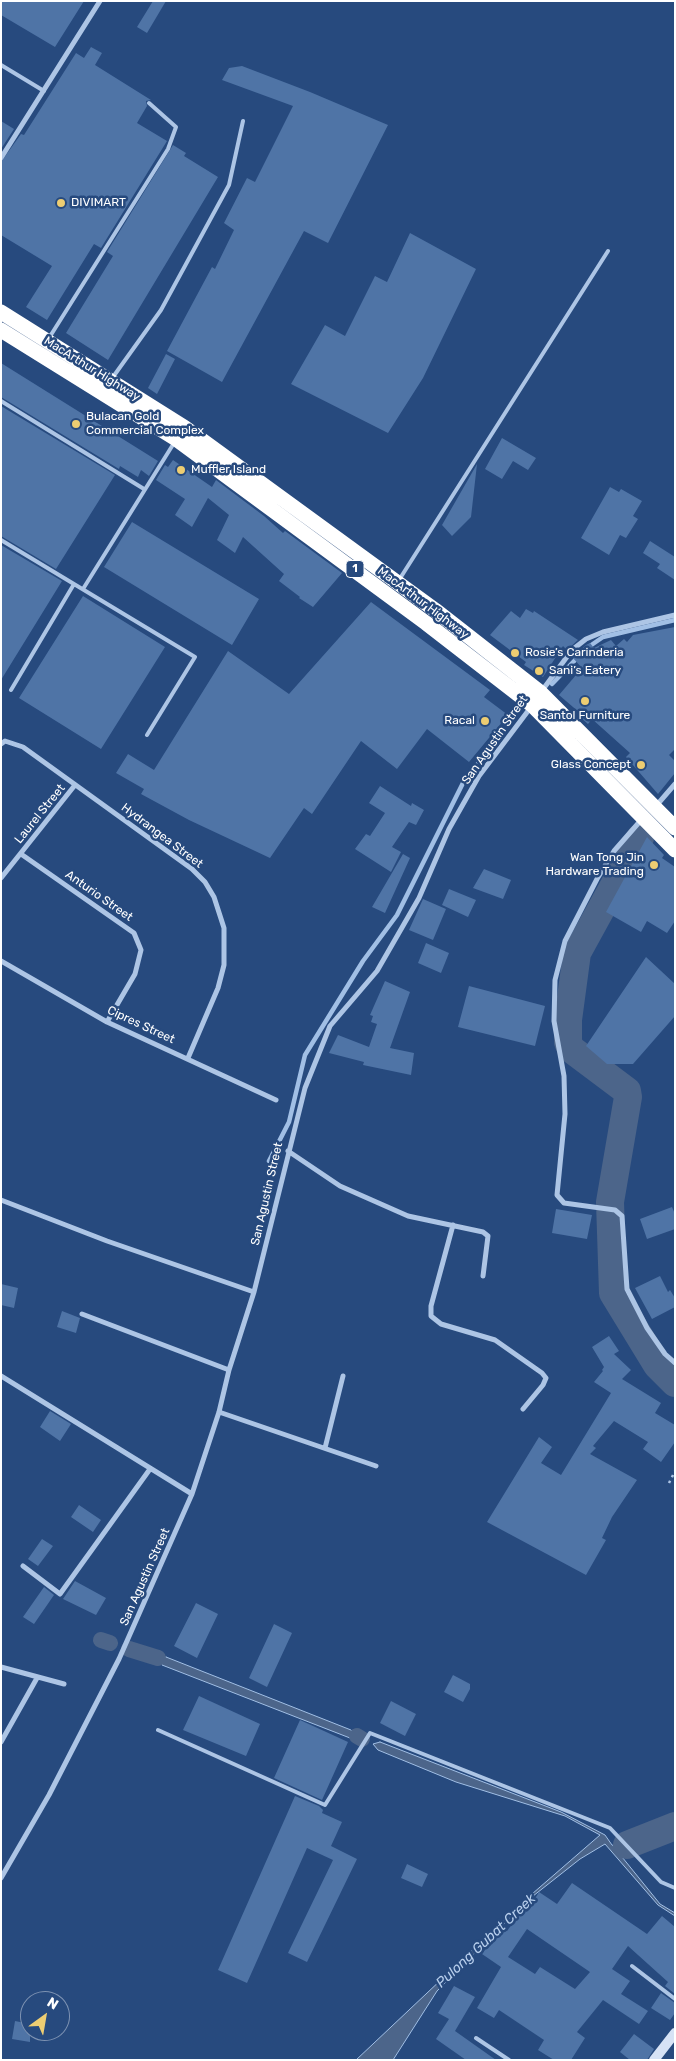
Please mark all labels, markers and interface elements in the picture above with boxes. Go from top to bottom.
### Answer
place label: DIVIMART [71,196,126,210]
marker: DIVIMART [55,197,67,209]
street label: MacArthur Highway [41,334,143,404]
place label: Bulacan Gold Commercial Complex [86,410,204,438]
marker: Bulacan Gold Commercial Complex [70,418,82,430]
place label: Muffler Island [191,463,266,477]
marker: Muffler Island [175,464,187,476]
road number: 1 [346,560,364,578]
street label: MacArthur Highway [375,564,471,642]
place label: Rosie’s Carinderia [525,646,624,660]
marker: Rosie’s Carinderia [509,647,521,659]
place label: Sani’s Eatery [549,664,621,678]
marker: Sani’s Eatery [533,665,545,677]
street label: San Agustin Street [459,693,531,787]
marker: Santol Furniture [579,695,591,707]
place label: Santol Furniture [540,709,630,723]
place label: Racal [444,714,475,728]
marker: Racal [479,715,491,727]
place label: Glass Concept [551,758,631,772]
marker: Glass Concept [635,759,647,771]
street label: Laurel Street [12,781,68,847]
street label: Hydrangea Street [118,801,206,871]
place label: Wan Tong Jin Hardware Trading [546,851,644,879]
marker: Wan Tong Jin Hardware Trading [648,859,660,871]
street label: Anturio Street [62,867,136,925]
street label: Cipres Street [105,1003,177,1047]
street label: San Agustin Street [248,1141,286,1247]
street label: San Agustin Street [117,1526,173,1628]
water label: Pulong Gubat Creek [433,1891,539,1991]
north arrow [20,1991,70,2041]
text: N [44,1994,61,2014]

